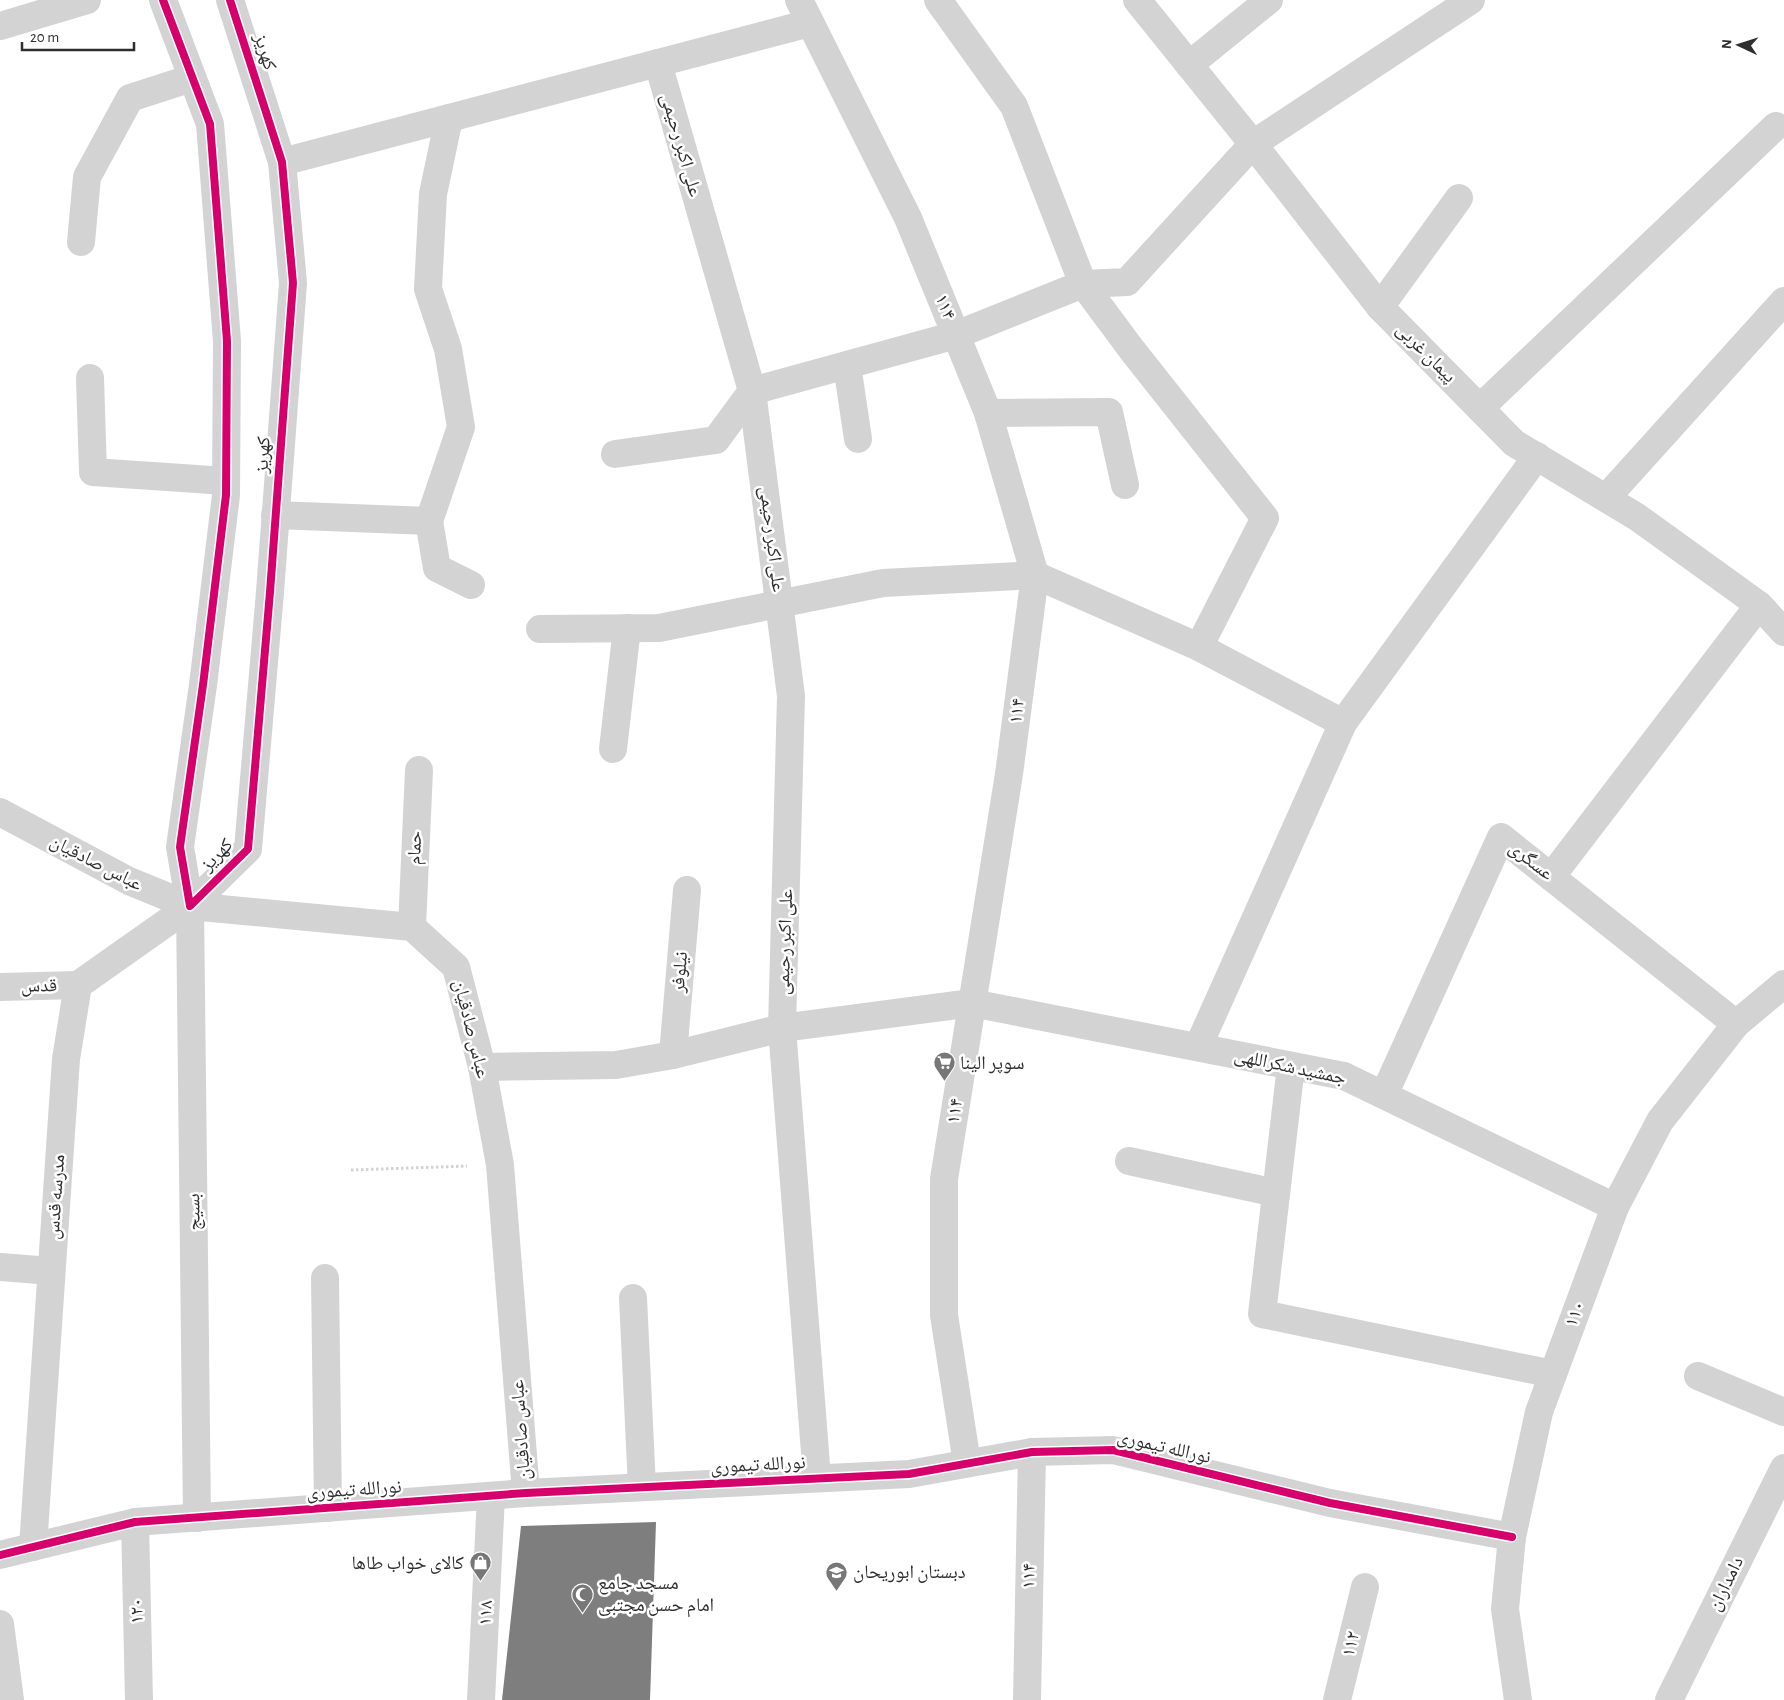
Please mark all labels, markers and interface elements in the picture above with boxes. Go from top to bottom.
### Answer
scale bar [22,20,135,52]
north arrow [1714,20,1764,70]
text: 20 m [30,30,59,45]
street label: کهریز [249,31,280,73]
text: N [1720,39,1734,50]
street label: علی اکبر رحیمی [656,91,705,199]
street label: ۱۱۴ [931,292,959,322]
street label: پیمان غربی [1392,319,1460,387]
street label: کهریز [252,436,275,475]
street label: علی اکبر رحیمی [755,485,788,593]
street label: ۱۱۴ [1006,697,1028,725]
street label: حمام [405,831,428,865]
street label: عباس صادقیان [46,832,146,895]
street label: کهریز [197,835,237,876]
street label: عسگری [1505,838,1557,885]
street label: علی اکبر رحیمی [774,888,797,996]
street label: نیلوفر [669,951,692,994]
street label: قدس [21,976,57,997]
street label: عباس صادقیان [449,978,492,1081]
street label: جمشید شکراللهی [1232,1046,1348,1089]
supermarket icon: سوپر الینا [932,1051,956,1082]
place label: سوپر الینا [960,1054,1024,1074]
street label: ۱۱۴ [944,1097,966,1125]
street label: مدرسه قدس [44,1154,69,1240]
street label: بسیج [184,1193,206,1231]
street label: ۱۱۰ [1562,1299,1588,1329]
street label: عباس صادقیان [508,1379,535,1481]
street label: نورالله تیموری [1115,1427,1213,1468]
street label: نورالله تیموری [710,1453,806,1478]
street label: نورالله تیموری [306,1477,402,1504]
shop icon: کالای خواب طاها [468,1551,492,1582]
place label: کالای خواب طاها [351,1554,464,1574]
street label: دامداران [1705,1554,1748,1614]
school or university icon: دبستان ابوریحان [825,1560,849,1591]
place label: دبستان ابوریحان [853,1563,966,1583]
street label: ۱۱۴ [1019,1563,1039,1589]
place label: مسجد جامع امام حسن مجتبی [598,1574,714,1618]
mosque icon: مسجد جامع امام حسن مجتبی [570,1582,594,1613]
street label: ۱۲۰ [127,1598,147,1624]
street label: ۱۱۸ [476,1599,496,1626]
street label: ۱۱۲ [1339,1629,1363,1659]

